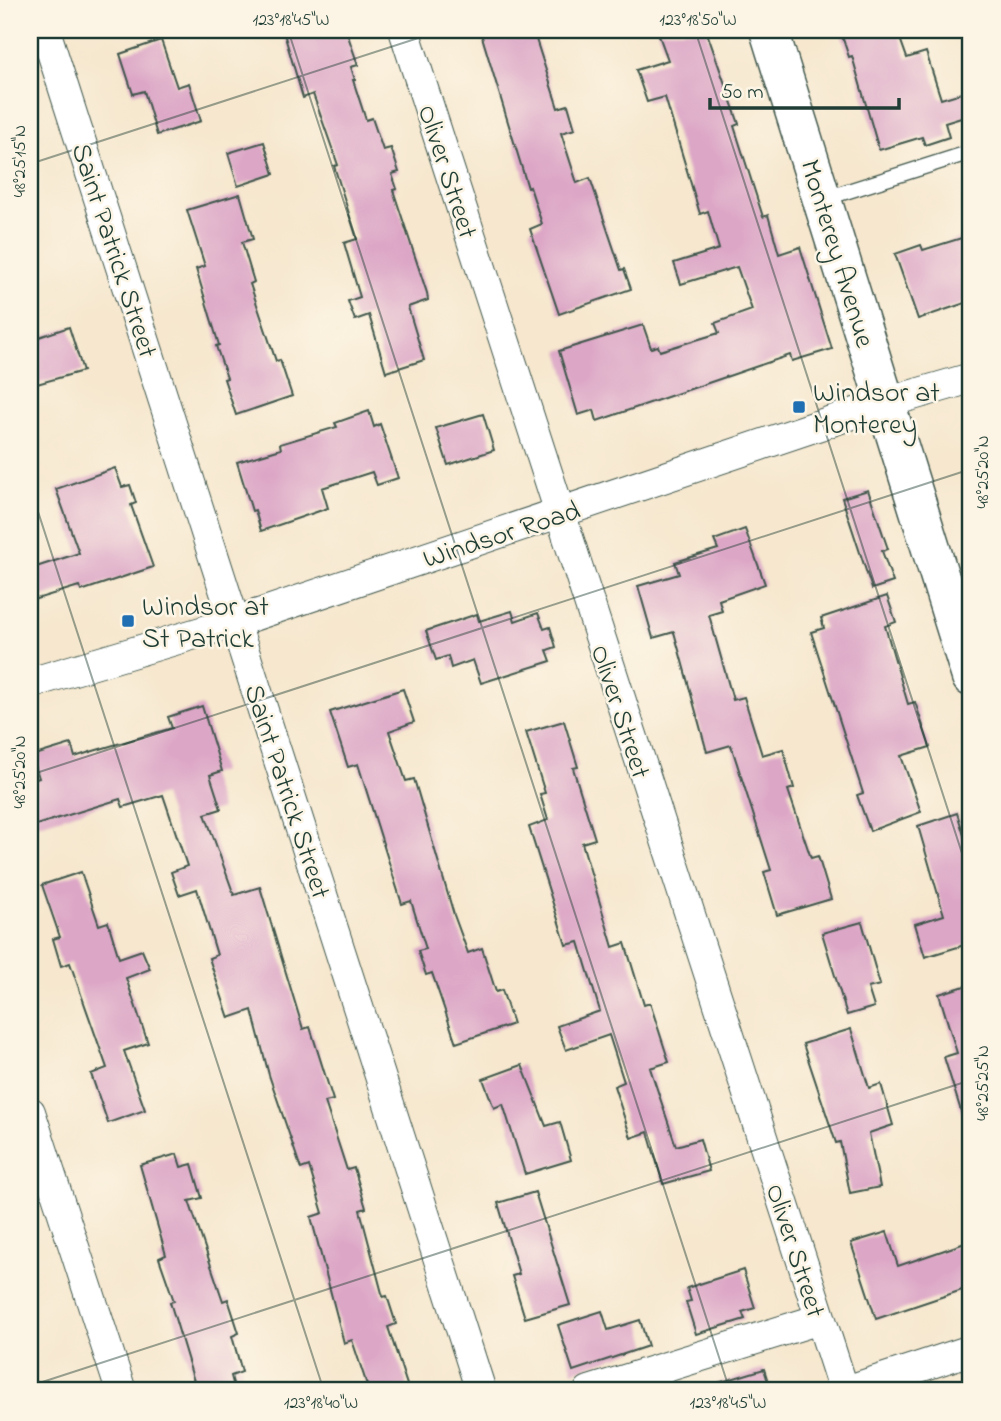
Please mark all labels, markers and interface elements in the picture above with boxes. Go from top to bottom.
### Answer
text: 123°18'45"W [252,8,330,34]
text: 123°18'50"W [659,8,737,34]
scale bar [710,66,900,110]
text: 50 m [721,78,764,108]
street label: Oliver Street [405,100,487,244]
text: 48°25'15"N [8,125,34,197]
street label: Saint Patrick Street [59,139,167,364]
street label: Monterey Avenue [788,155,884,354]
place label: Windsor at Monterey [813,374,940,447]
marker: Windsor at Monterey [791,399,807,415]
text: 48°25'20"N [971,435,997,509]
street label: Windsor Road [418,492,586,581]
place label: Windsor at St Patrick [142,588,269,661]
marker: Windsor at St Patrick [120,613,136,629]
street label: Oliver Street [578,640,660,784]
street label: Saint Patrick Street [232,680,340,905]
text: 48°25'20"N [8,735,34,809]
text: 48°25'25"N [971,1045,997,1121]
street label: Oliver Street [753,1179,835,1323]
text: 123°18'40"W [284,1391,358,1417]
text: 123°18'45"W [689,1391,767,1417]

